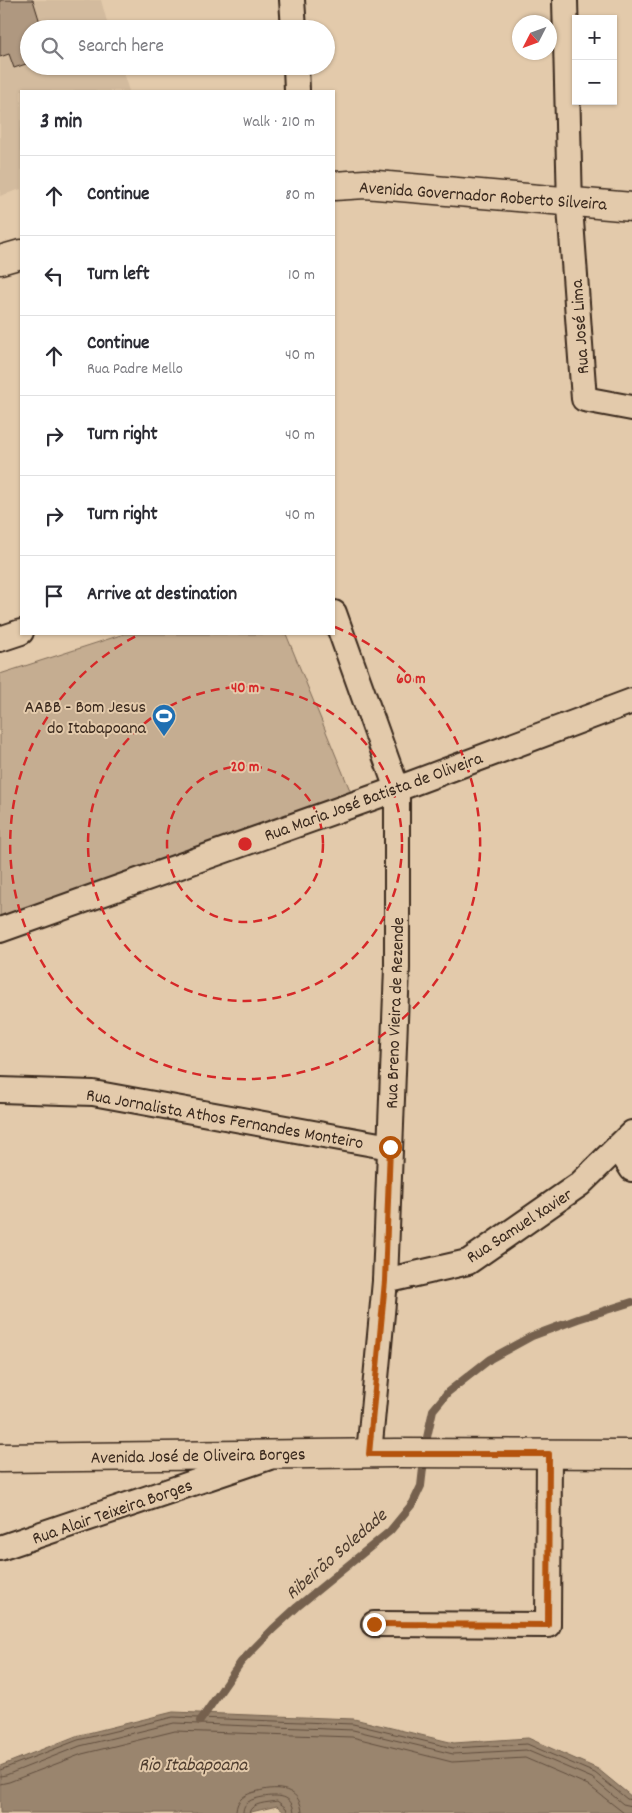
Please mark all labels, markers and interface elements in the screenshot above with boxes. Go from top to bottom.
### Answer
north arrow [512,15,557,60]
map controls [572,15,617,105]
button: + [572,15,617,60]
search box [20,20,335,75]
icon: search [38,34,66,62]
text: Search here [78,34,164,61]
button: − [572,60,617,105]
text: 3 min [40,108,82,138]
text: Walk · 210 m [243,111,315,134]
street label: Avenida Governador Roberto Silveira [358,176,608,219]
icon: ahead [40,182,68,210]
text: Continue [87,182,149,209]
text: 80 m [285,184,315,207]
icon: left [40,262,68,290]
text: Turn left [87,262,150,289]
text: 10 m [288,264,315,287]
street label: Rua José Lima [566,278,597,375]
text: Continue [87,331,149,358]
icon: ahead [40,342,68,370]
text: 40 m [285,344,315,367]
text: Rua Padre Mello [87,358,183,381]
icon: right [40,422,68,450]
text: Turn right [87,422,158,449]
text: 40 m [285,424,315,447]
icon: right [40,502,68,530]
text: Turn right [87,502,158,529]
text: 40 m [285,504,315,527]
icon: arrive [40,582,68,610]
text: Arrive at destination [87,582,237,609]
text: 60 m [396,669,426,691]
text: 40 m [231,678,259,700]
place label: AABB - Bom Jesus do Itabapoana [24,696,147,742]
sports icon: AABB - Bom Jesus do Itabapoana [151,703,177,737]
street label: Rua Maria José Batista de Oliveira [261,747,487,850]
text: 20 m [231,757,259,779]
centre of rings [236,835,254,853]
street label: Rua Breno Vieira de Rezende [381,917,412,1109]
street label: Rua Jornalista Athos Fernandes Monteiro [84,1084,365,1157]
route start [379,1136,402,1159]
street label: Rua Samuel Xavier [462,1183,579,1271]
street label: Avenida José de Oliveira Borges [90,1443,306,1472]
street label: Rua Alair Teixeira Borges [29,1474,196,1553]
water label: Ribeirão Soledade [281,1503,395,1607]
route end [363,1613,386,1636]
water label: Rio Itabapoana [139,1753,248,1780]

